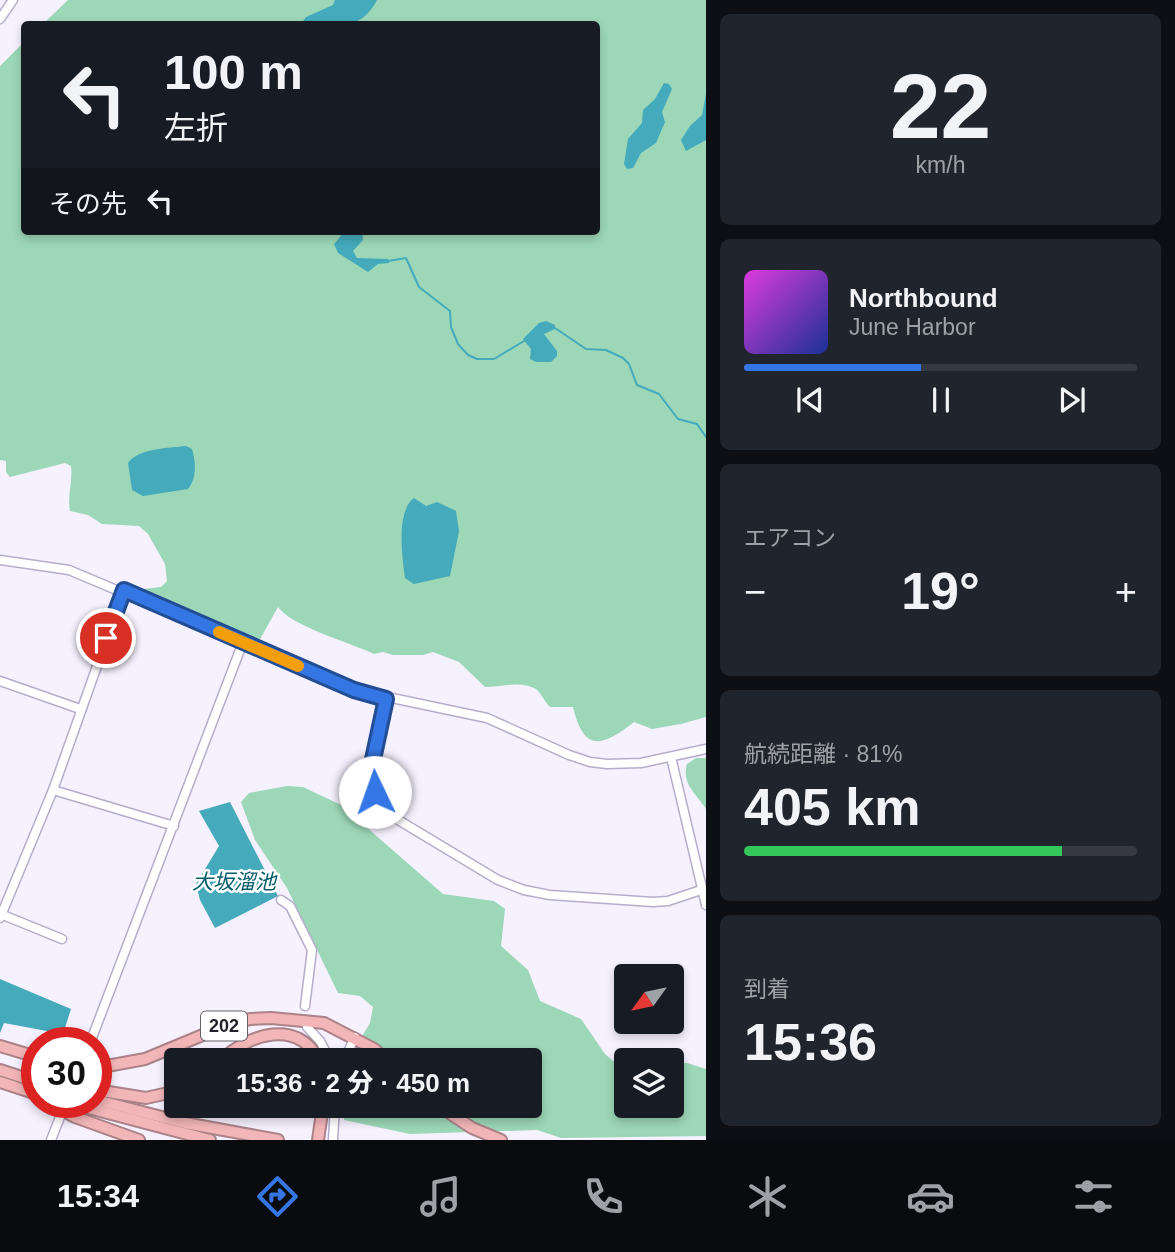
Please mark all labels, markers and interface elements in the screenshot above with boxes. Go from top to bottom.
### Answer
text: 100 m [164,45,303,99]
icon: left [49,49,140,140]
text: 22 [890,56,991,157]
text: 左折 [164,110,228,146]
text: km/h [916,152,965,178]
icon: left [141,182,179,220]
text: その先 [49,189,127,219]
text: Northbound [849,283,998,313]
text: June Harbor [849,314,976,340]
icon: previous [791,381,829,419]
icon: pause [922,381,960,419]
icon: next [1053,381,1091,419]
text: エアコン [744,525,836,551]
text: 19° [901,562,980,620]
text: − [744,571,766,613]
text: + [1115,571,1137,613]
pin [76,608,136,668]
icon: arrive [87,619,125,657]
text: 航続距離 · 81% [744,741,902,767]
position arrow [338,755,412,829]
text: 405 km [744,778,920,836]
water label: 大坂溜池 [192,870,278,893]
north arrow [614,964,684,1034]
map controls [614,964,684,1118]
text: 到着 [744,976,790,1002]
road number: 202 [201,1012,247,1041]
text: 15:36 [744,1013,877,1071]
speed limit sign: 30 [21,1027,112,1118]
button: layers [614,1048,684,1118]
text: 15:36 · 2 分 · 450 m [236,1068,470,1098]
icon: directions [253,1172,302,1221]
icon: music [416,1172,465,1221]
icon: phone [579,1172,628,1221]
icon: climate [743,1172,792,1221]
icon: car [906,1172,955,1221]
icon: filters [1069,1172,1118,1221]
text: 15:34 [57,1178,139,1214]

